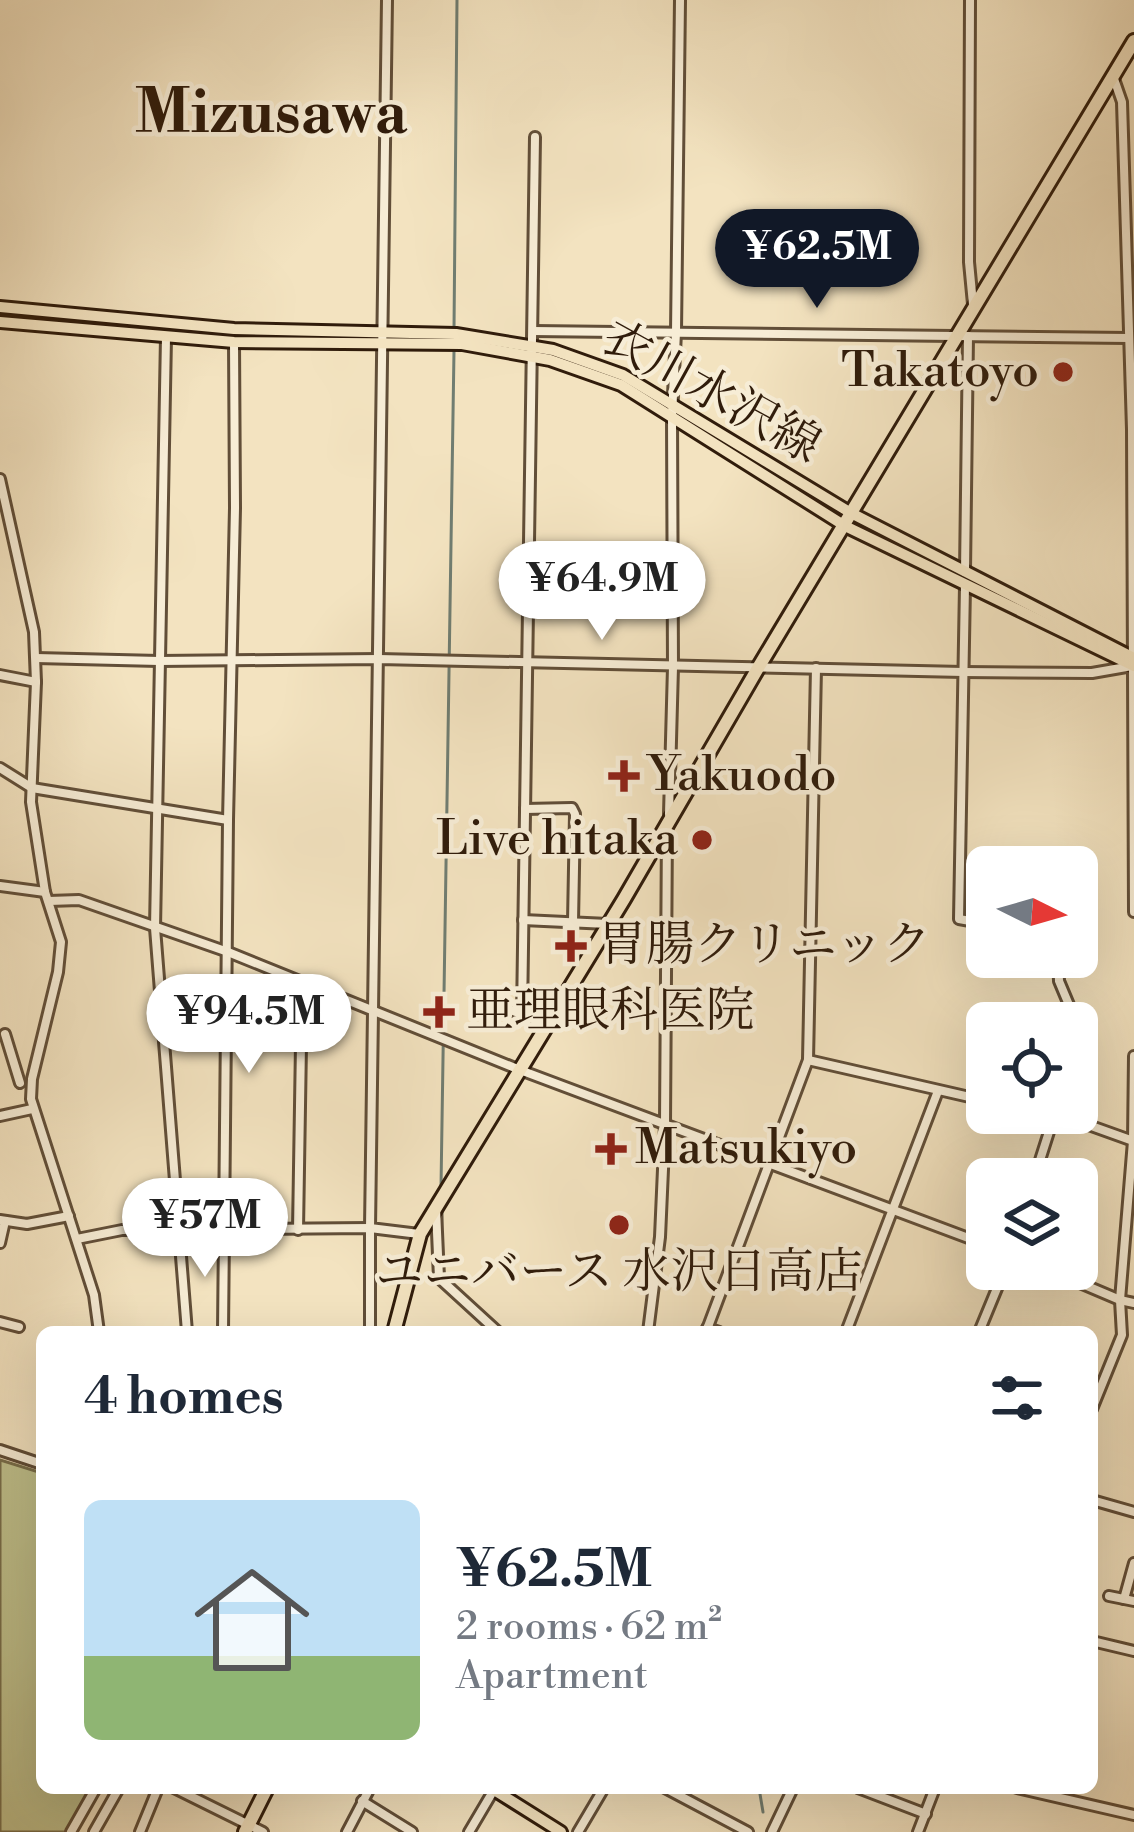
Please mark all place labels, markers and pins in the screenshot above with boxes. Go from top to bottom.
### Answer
pin: ¥62.5M [719,209,915,311]
place label: Takatoyo [841,342,1039,402]
marker: Takatoyo [1050,359,1076,385]
pin: ¥64.9M [504,541,700,643]
place label: Yakuodo [645,746,836,806]
marker: Yakuodo [611,763,637,789]
place label: Live hitaka [436,810,679,870]
marker: Live hitaka [689,827,715,853]
place label: 胃腸クリニック [598,916,931,976]
marker: 胃腸クリニック [555,930,587,962]
pin: ¥94.5M [151,974,347,1076]
place label: 亜理眼科医院 [466,982,754,1042]
marker: 亜理眼科医院 [423,996,455,1028]
place label: Matsukiyo [635,1119,857,1179]
marker: Matsukiyo [598,1136,624,1162]
pin: ¥57M [134,1178,276,1280]
marker: ユニバース 水沢日高店 [606,1212,632,1238]
place label: ユニバース 水沢日高店 [375,1243,863,1303]

